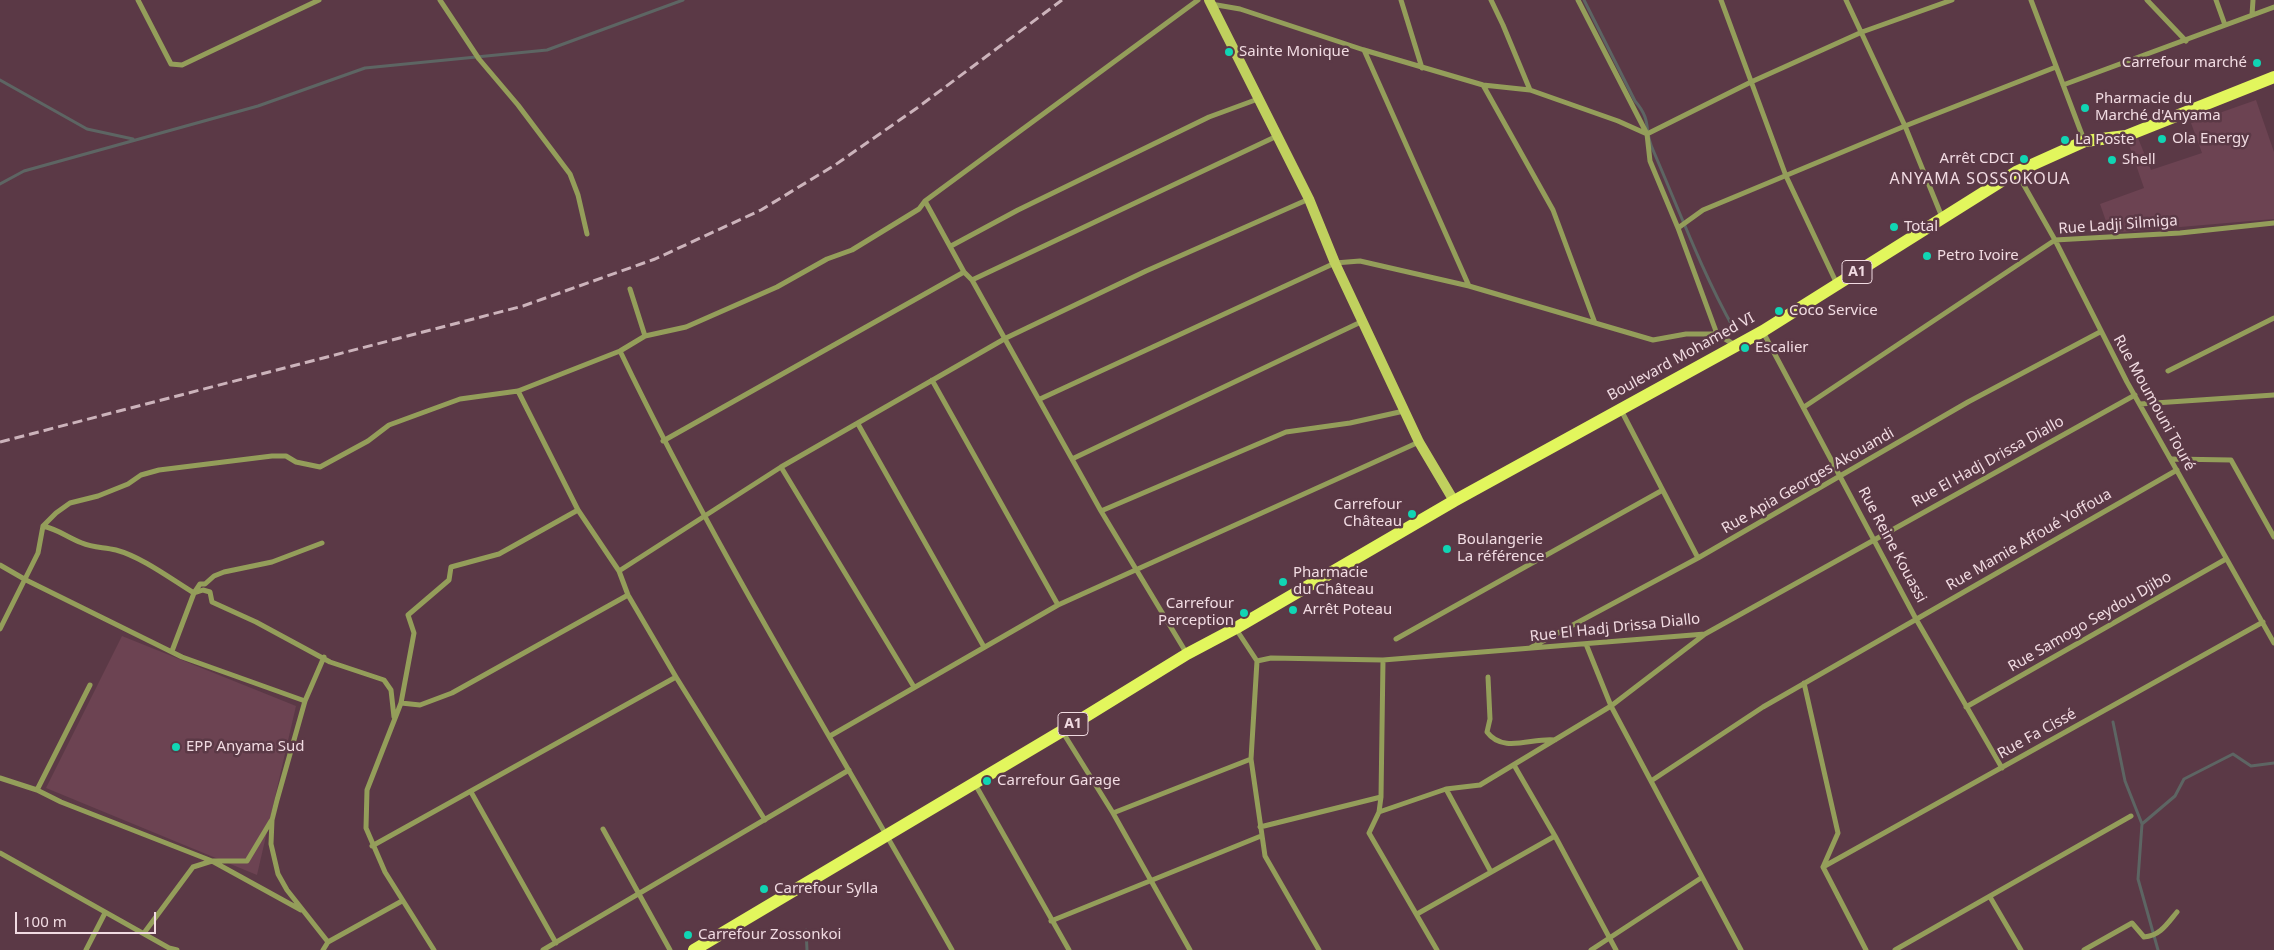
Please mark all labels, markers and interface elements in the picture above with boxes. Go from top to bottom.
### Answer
place label: Sainte Monique [1239,43,1349,61]
marker: Sainte Monique [1223,46,1235,58]
place label: Carrefour marché [2122,54,2247,72]
marker: Carrefour marché [2251,57,2263,69]
place label: Pharmacie du Marché d'Anyama [2095,90,2221,125]
marker: Pharmacie du Marché d'Anyama [2079,102,2091,114]
place label: Ola Energy [2172,130,2249,148]
place label: La Poste [2075,131,2134,149]
marker: Ola Energy [2156,133,2168,145]
marker: La Poste [2059,134,2071,146]
place label: Arrêt CDCI [1940,150,2014,168]
place label: Shell [2122,151,2156,169]
marker: Arrêt CDCI [2018,153,2030,165]
marker: Shell [2106,154,2118,166]
district label: ANYAMA SOSSOKOUA [1888,169,2072,189]
street label: Rue Ladji Silmiga [2058,212,2178,238]
place label: Total [1904,218,1938,236]
marker: Total [1888,221,1900,233]
place label: Petro Ivoire [1937,247,2019,265]
marker: Petro Ivoire [1921,250,1933,262]
road number: A1 [1842,260,1872,284]
place label: Coco Service [1789,302,1878,320]
marker: Coco Service [1773,305,1785,317]
street label: Boulevard Mohamed VI [1604,309,1758,405]
street label: Rue Moumouni Touré [2109,332,2199,474]
place label: Escalier [1755,339,1809,357]
marker: Escalier [1739,342,1751,354]
street label: Rue El Hadj Drissa Diallo [1909,413,2067,511]
street label: Rue Apia Georges Akouandi [1719,424,1897,538]
street label: Rue Reine Kouassi [1854,484,1930,606]
street label: Rue Mamie Affoué Yoffoua [1943,485,2115,595]
place label: Carrefour Château [1334,496,1402,531]
marker: Carrefour Château [1406,508,1418,520]
place label: Boulangerie La référence [1457,531,1544,566]
marker: Boulangerie La référence [1441,543,1453,555]
place label: Pharmacie du Château [1293,564,1374,599]
street label: Rue Samogo Seydou Djibo [2005,568,2175,676]
marker: Pharmacie du Château [1277,576,1289,588]
place label: Carrefour Perception [1158,595,1234,630]
place label: Arrêt Poteau [1303,601,1392,619]
marker: Arrêt Poteau [1287,604,1299,616]
marker: Carrefour Perception [1238,607,1250,619]
street label: Rue El Hadj Drissa Diallo [1529,610,1701,646]
street label: Rue Fa Cissé [1994,705,2080,763]
road number: A1 [1058,712,1088,736]
place label: EPP Anyama Sud [186,738,304,756]
marker: EPP Anyama Sud [170,741,182,753]
place label: Carrefour Garage [997,772,1120,790]
marker: Carrefour Garage [981,775,993,787]
place label: Carrefour Sylla [774,880,878,898]
marker: Carrefour Sylla [758,883,770,895]
scale bar [18,902,159,934]
text: 100 m [23,911,67,931]
place label: Carrefour Zossonkoi [698,926,841,944]
marker: Carrefour Zossonkoi [682,929,694,941]

